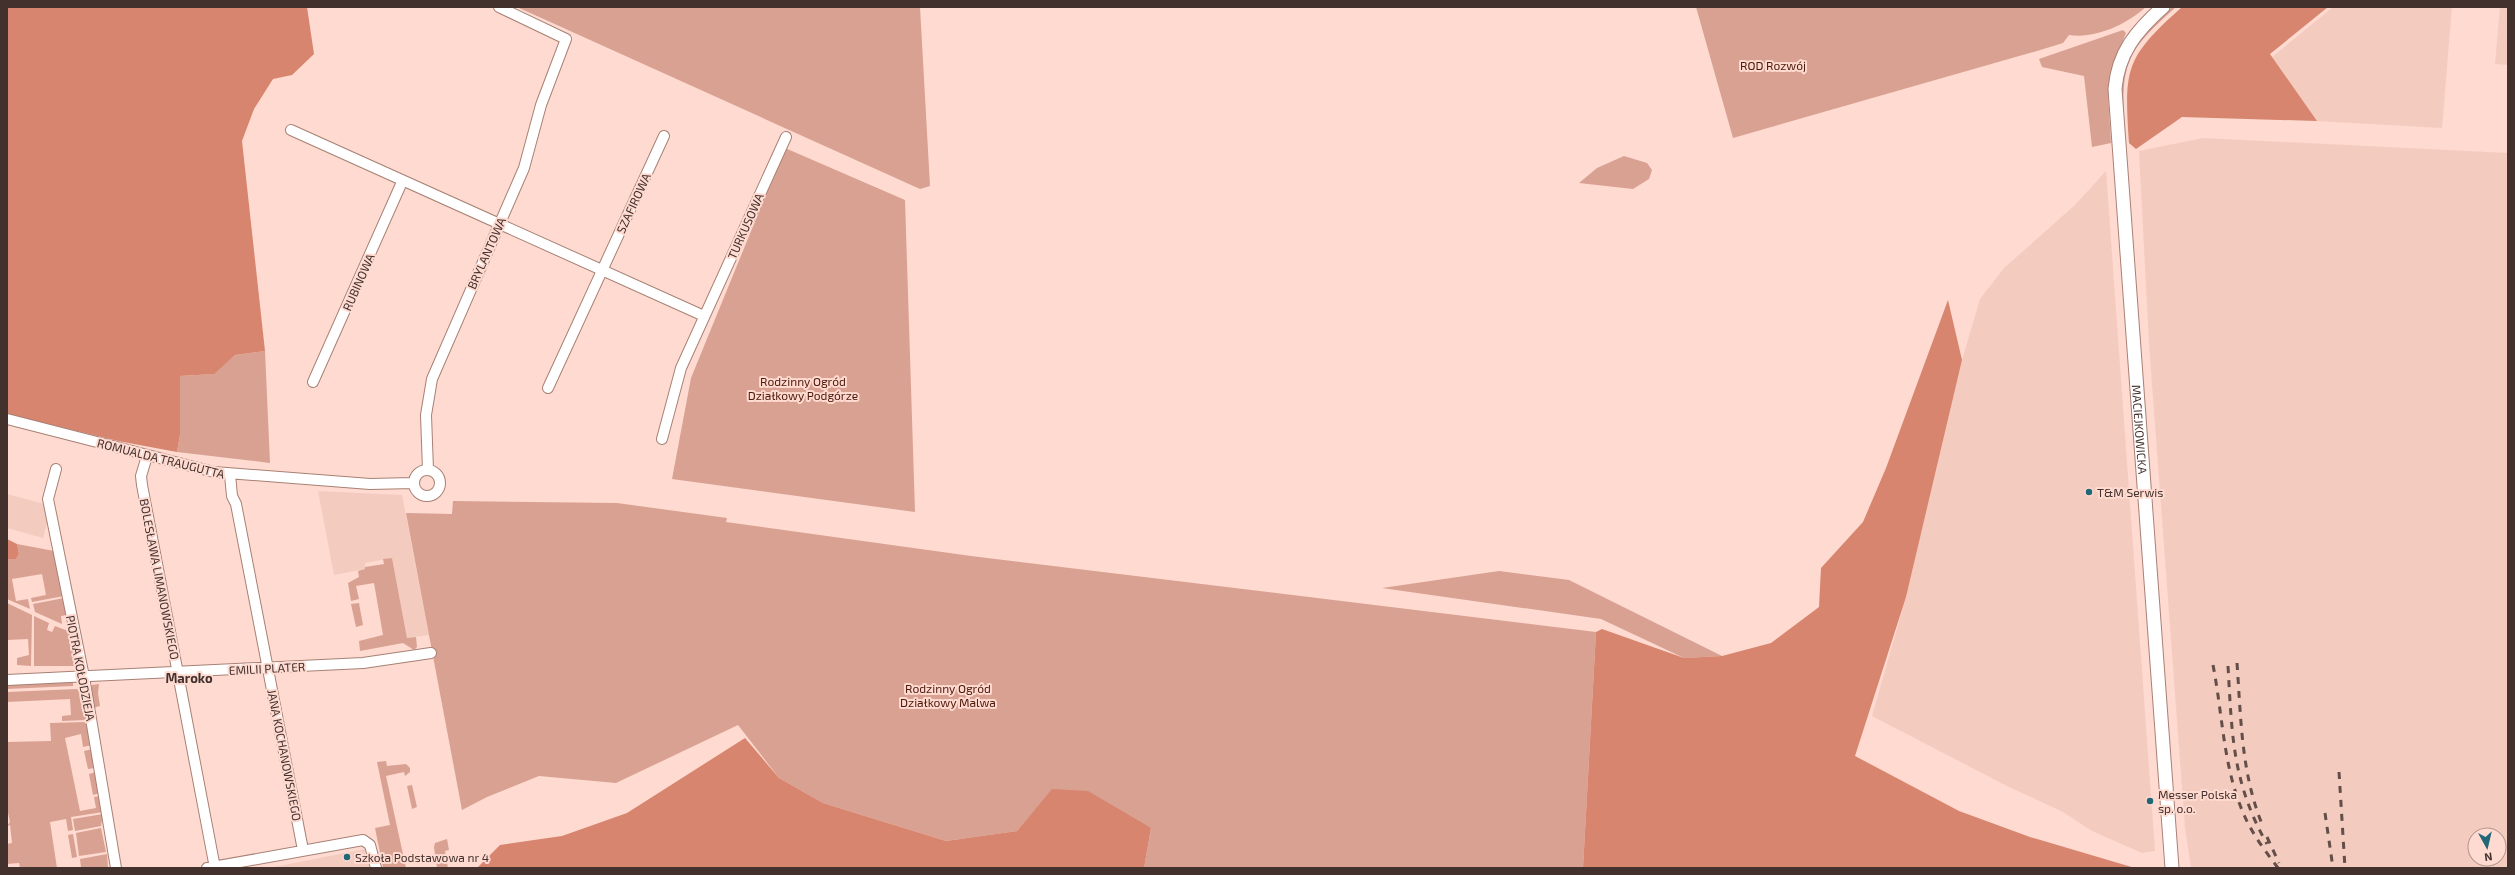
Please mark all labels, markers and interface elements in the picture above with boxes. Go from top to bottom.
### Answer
park label: ROD Rozwój [1740,58,1806,73]
street label: SZAFIROWA [613,170,653,235]
street label: TURKUSOWA [724,190,766,261]
street label: BRYLANTOWA [464,214,508,291]
street label: RUBINOWA [339,251,377,313]
park label: Rodzinny Ogród Działkowy Podgórze [748,374,858,402]
street label: MACIEJKOWICKA [2130,384,2150,475]
street label: ROMUALDA TRAUGUTTA [96,435,227,481]
place label: T&M Serwis [2097,485,2163,499]
marker: T&M Serwis [2084,487,2094,497]
street label: BOLESŁAWA LIMANOWSKIEGO [138,497,182,661]
street label: PIOTRA KOŁODZIEJA [64,614,98,723]
street label: EMILII PLATER [228,659,306,677]
district label: Maroko [165,670,213,686]
park label: Rodzinny Ogród Działkowy Malwa [900,681,996,709]
street label: JANA KOCHANOWSKIEGO [265,688,305,822]
place label: Messer Polska sp. o.o. [2158,787,2237,815]
marker: Messer Polska sp. o.o. [2145,796,2155,806]
north arrow [2467,827,2507,867]
place label: Szkoła Podstawowa nr 4 [355,850,489,864]
text: N [2484,850,2493,864]
marker: Szkoła Podstawowa nr 4 [342,852,352,862]

